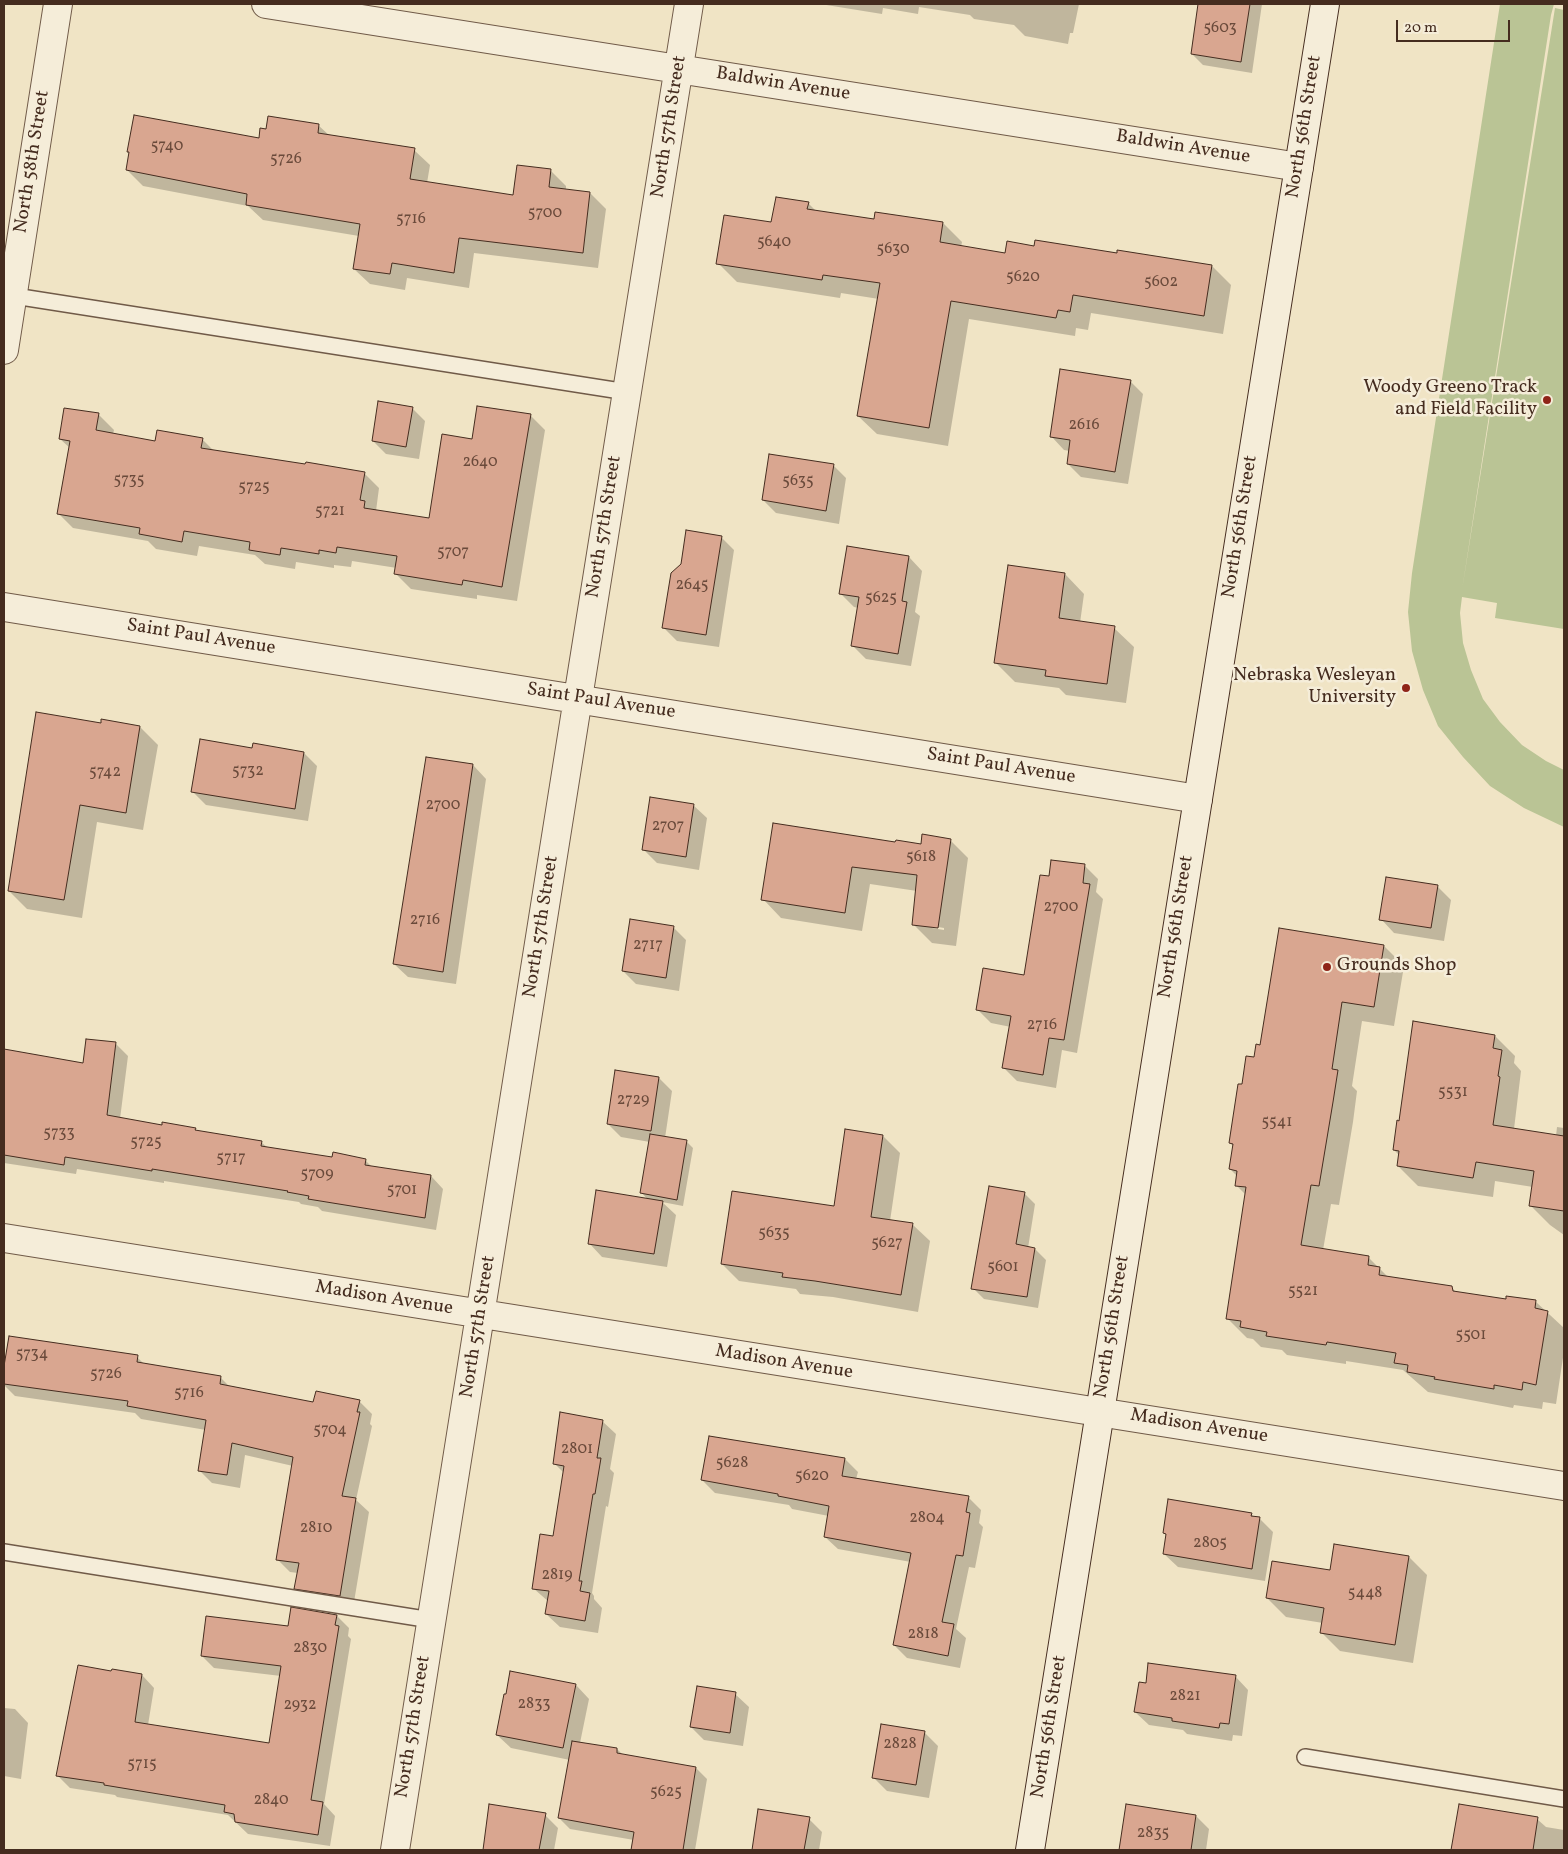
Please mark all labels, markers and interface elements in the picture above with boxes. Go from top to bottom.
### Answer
scale bar [1398,10,1512,42]
text: 20 m [1404,18,1437,39]
house number: 5603 [1203,19,1237,39]
street label: North 57th Street [647,54,693,200]
street label: North 56th Street [1282,54,1328,200]
street label: Baldwin Avenue [714,63,852,107]
street label: North 58th Street [10,89,56,235]
street label: Baldwin Avenue [1114,126,1252,170]
house number: 5740 [151,137,183,157]
house number: 5726 [270,150,302,170]
house number: 5700 [528,204,562,224]
house number: 5716 [396,210,426,230]
house number: 5640 [757,233,791,253]
house number: 5630 [876,240,910,260]
house number: 5620 [1006,268,1040,288]
house number: 5602 [1144,273,1178,293]
place label: Woody Greeno Track and Field Facility [1363,378,1537,422]
marker: Woody Greeno Track and Field Facility [1541,394,1553,406]
house number: 2616 [1069,416,1099,436]
house number: 2640 [462,453,498,473]
street label: North 57th Street [582,454,628,600]
street label: North 56th Street [1218,454,1264,600]
house number: 5735 [114,471,144,491]
house number: 5635 [782,472,814,492]
house number: 5725 [238,478,270,498]
house number: 5721 [315,502,345,522]
house number: 5707 [437,543,469,563]
house number: 2645 [676,576,708,596]
house number: 5625 [865,589,897,609]
street label: Saint Paul Avenue [125,615,277,661]
place label: Nebraska Wesleyan University [1233,666,1396,710]
street label: Saint Paul Avenue [525,679,677,725]
marker: Nebraska Wesleyan University [1400,682,1412,694]
street label: Saint Paul Avenue [925,744,1077,790]
house number: 5732 [232,762,264,782]
house number: 5742 [89,763,121,783]
house number: 2700 [426,796,460,816]
house number: 2707 [652,817,684,837]
house number: 5618 [906,848,936,868]
street label: North 57th Street [519,854,565,1000]
street label: North 56th Street [1154,854,1200,1000]
house number: 2700 [1044,898,1078,918]
house number: 2716 [410,911,440,931]
house number: 2717 [633,936,663,956]
place label: Grounds Shop [1337,956,1456,978]
marker: Grounds Shop [1321,961,1333,973]
house number: 2716 [1027,1016,1057,1036]
house number: 5531 [1438,1083,1468,1103]
house number: 2729 [617,1091,649,1111]
house number: 5541 [1261,1113,1293,1133]
house number: 5733 [43,1124,75,1144]
house number: 5725 [130,1133,162,1153]
house number: 5717 [216,1149,246,1169]
house number: 5709 [301,1165,333,1185]
house number: 5701 [387,1181,417,1201]
house number: 5635 [758,1224,790,1244]
house number: 5627 [871,1234,903,1254]
street label: North 57th Street [456,1254,502,1400]
street label: North 56th Street [1090,1254,1136,1400]
house number: 5601 [987,1258,1019,1278]
street label: Madison Avenue [314,1277,454,1321]
house number: 5521 [1288,1282,1318,1302]
house number: 5501 [1456,1326,1486,1346]
street label: Madison Avenue [714,1341,854,1385]
house number: 5734 [16,1345,48,1365]
house number: 5726 [90,1365,122,1385]
house number: 5716 [174,1384,204,1404]
street label: Madison Avenue [1129,1405,1269,1449]
house number: 5704 [313,1421,347,1441]
house number: 2801 [561,1440,593,1460]
house number: 5628 [716,1454,748,1474]
house number: 5620 [795,1467,829,1487]
house number: 2804 [909,1509,945,1529]
house number: 2810 [300,1519,332,1539]
house number: 2805 [1193,1534,1227,1554]
house number: 2819 [541,1566,573,1586]
house number: 5448 [1348,1584,1382,1604]
house number: 2818 [907,1625,939,1645]
house number: 2830 [293,1639,327,1659]
street label: North 57th Street [391,1654,437,1800]
street label: North 56th Street [1027,1654,1073,1800]
house number: 2821 [1169,1687,1201,1707]
house number: 2833 [517,1695,551,1715]
house number: 2932 [283,1696,317,1716]
house number: 2828 [883,1735,917,1755]
house number: 5715 [127,1755,157,1775]
house number: 5625 [650,1783,682,1803]
house number: 2840 [253,1791,289,1811]
house number: 2835 [1137,1824,1169,1844]

